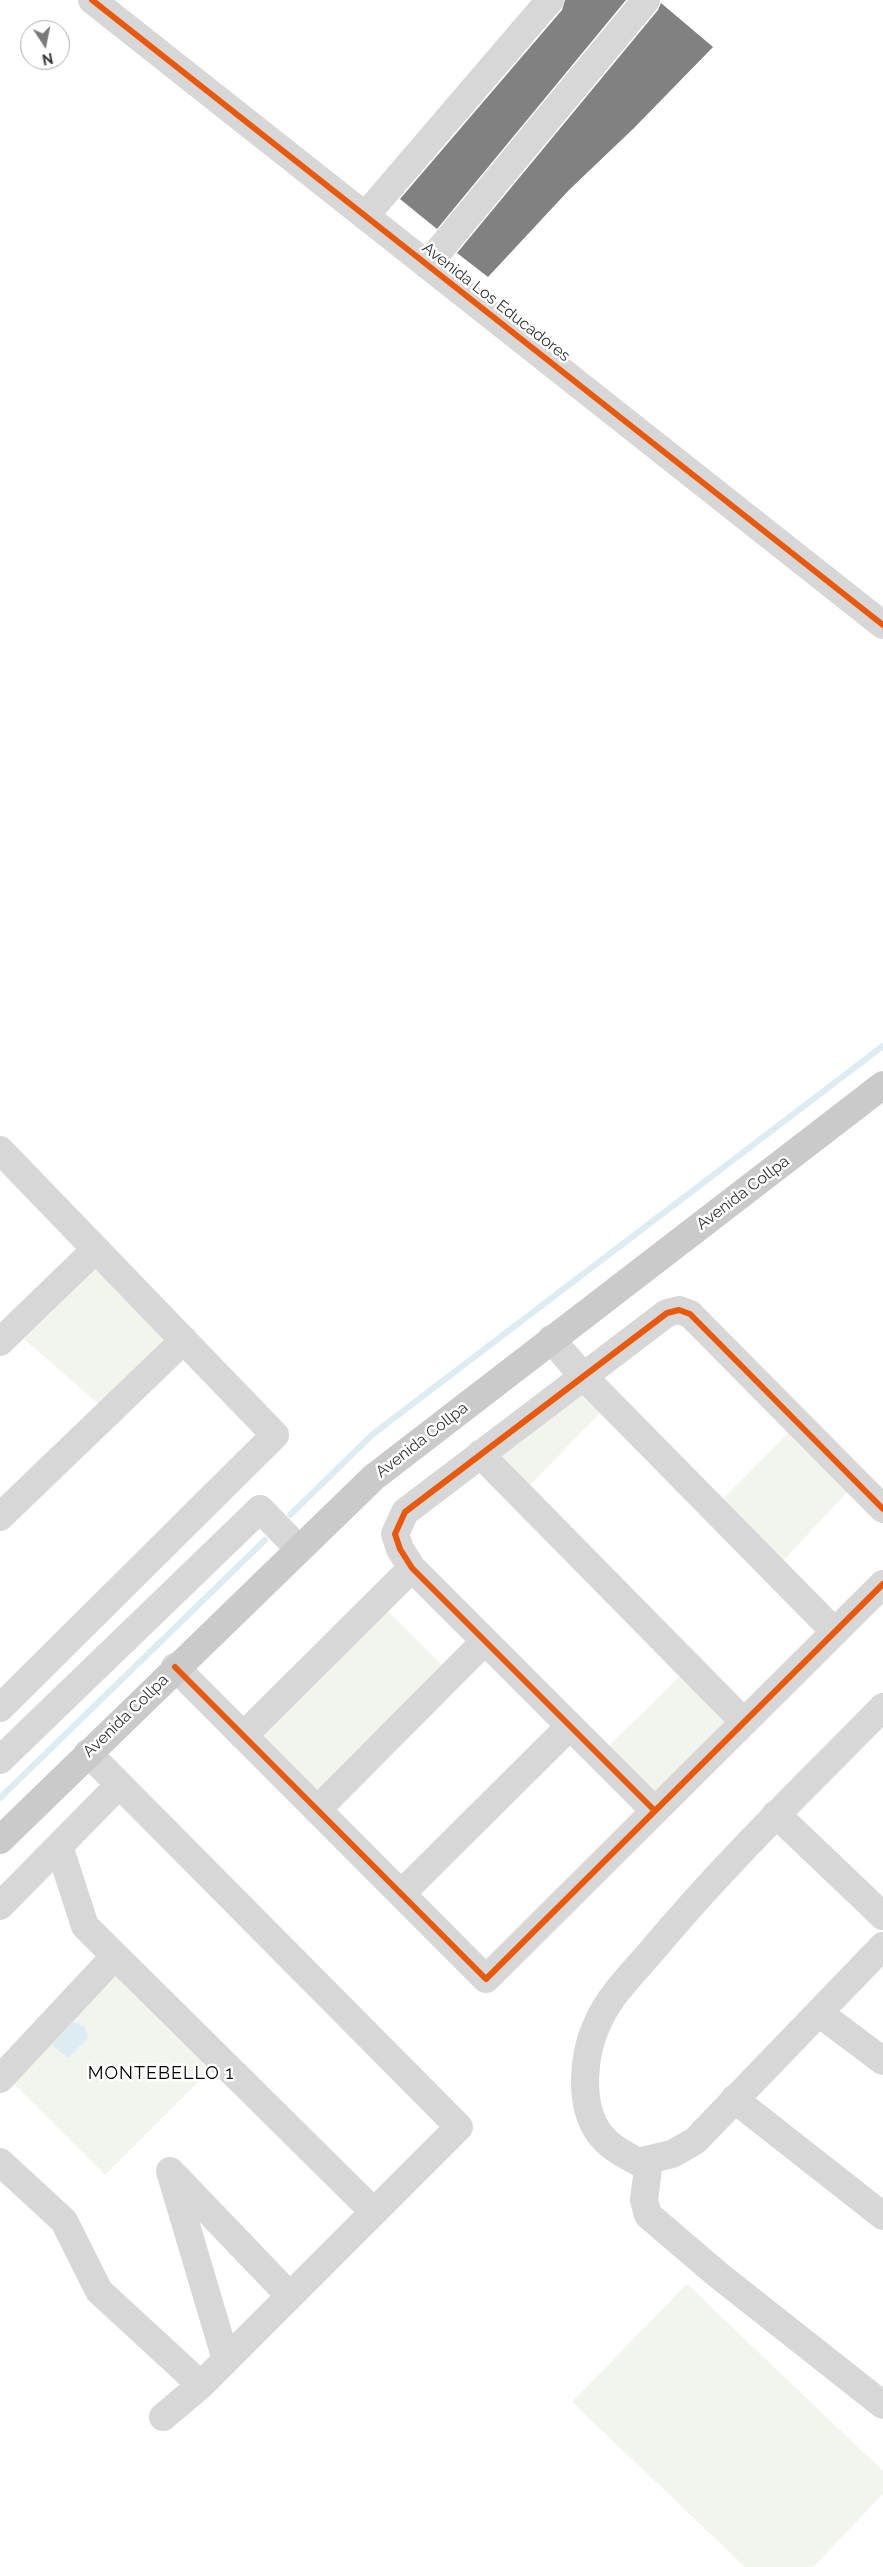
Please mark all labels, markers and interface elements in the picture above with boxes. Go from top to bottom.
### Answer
north arrow [20,20,70,70]
text: N [41,50,54,68]
street label: Avenida Los Educadores [418,238,574,366]
street label: Avenida Collpa [693,1152,793,1234]
street label: Avenida Collpa [372,1398,472,1482]
street label: Avenida Collpa [79,1670,173,1762]
district label: MONTEBELLO 1 [86,2063,236,2085]

